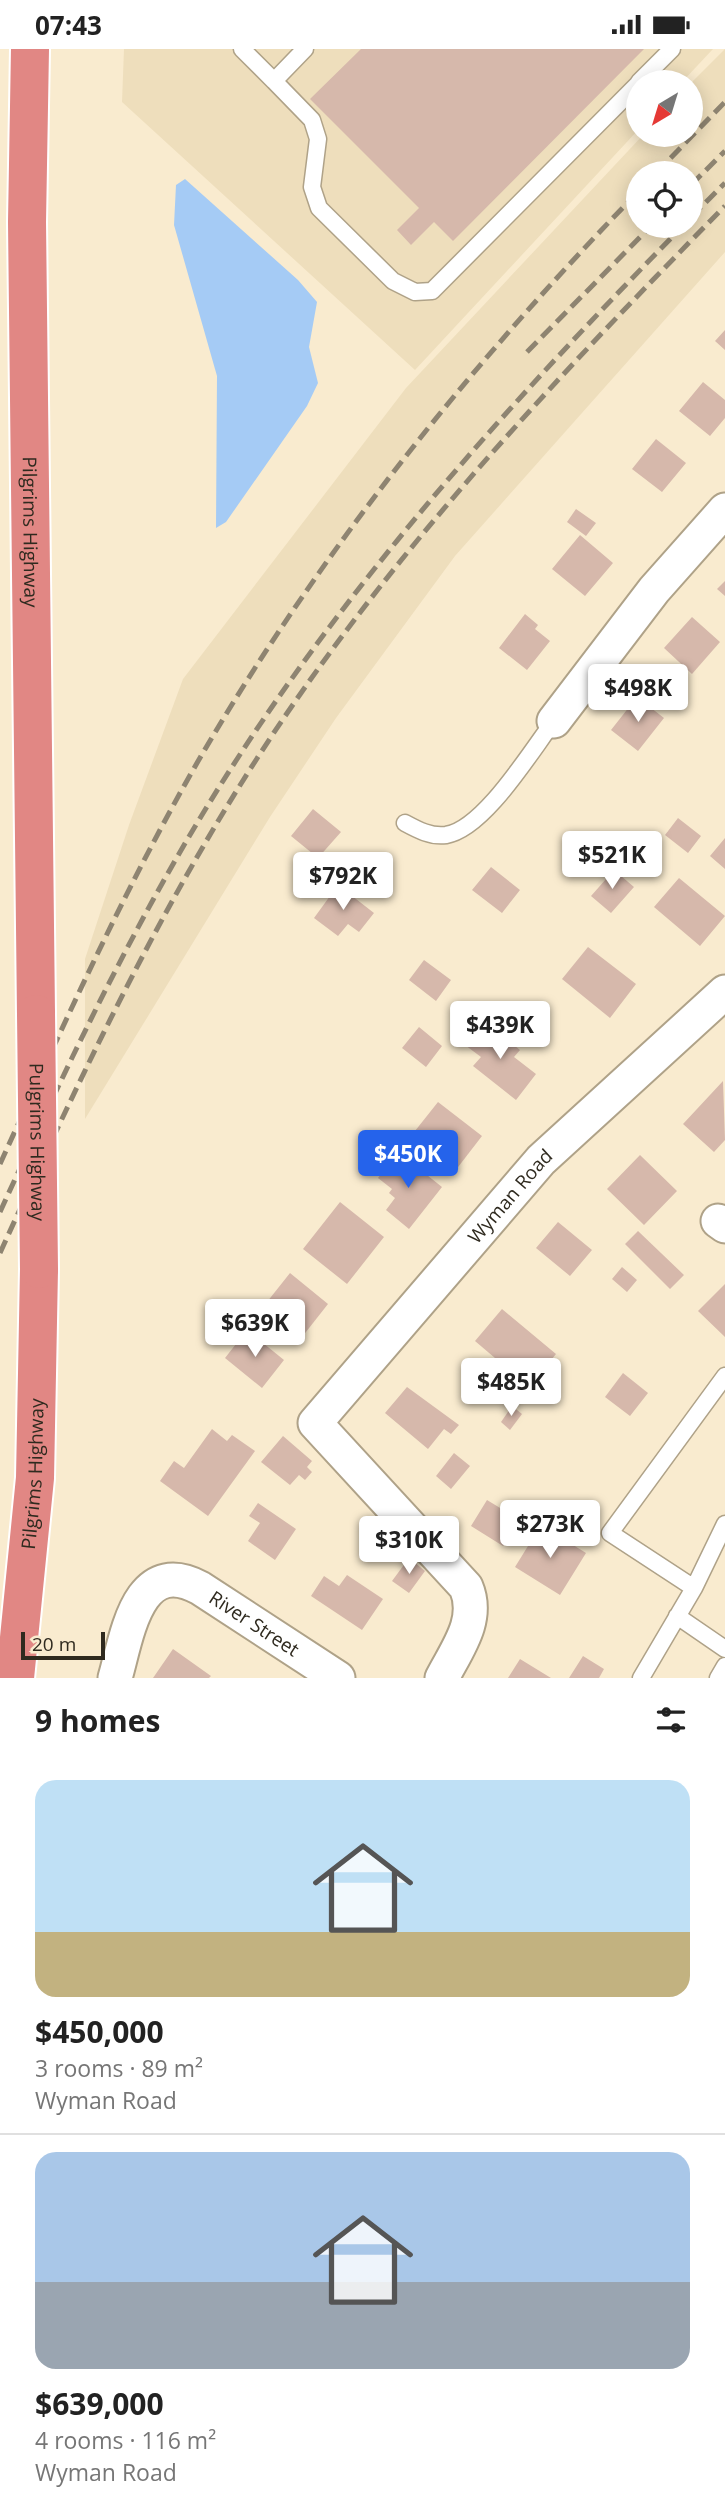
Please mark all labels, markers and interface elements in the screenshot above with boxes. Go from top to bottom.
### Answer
text: 07:43 [35,7,102,43]
north arrow [626,70,704,147]
map controls [626,70,703,238]
button: locate [626,161,703,238]
street label: Pilgrims Highway [17,456,44,608]
pin: $498K [589,665,687,724]
text: $498K [604,671,672,703]
pin: $521K [563,831,661,891]
text: $521K [578,838,646,870]
pin: $792K [294,853,392,912]
text: $792K [309,859,377,891]
pin: $439K [451,1002,549,1061]
text: $439K [466,1008,534,1040]
street label: Pulgrims Highway [24,1063,51,1222]
pin: $450K [359,1131,457,1190]
text: $450K [374,1137,442,1169]
street label: Wyman Road [462,1143,558,1249]
pin: $639K [206,1299,304,1359]
text: $639K [221,1306,289,1338]
pin: $485K [462,1359,560,1418]
text: $485K [477,1365,545,1397]
street label: Pilgrims Highway [15,1398,50,1551]
pin: $273K [501,1501,599,1560]
text: $273K [516,1507,584,1539]
pin: $310K [360,1517,458,1576]
text: $310K [375,1523,443,1555]
street label: River Street [204,1585,305,1662]
scale bar [21,1629,105,1661]
text: 20 m [32,1631,76,1657]
text: 9 homes [35,1700,160,1741]
icon: filters [652,1701,690,1739]
icon: home [300,1825,426,1951]
text: $450,000 [35,2011,164,2052]
text: 3 rooms · 89 m² [35,2052,203,2084]
text: Wyman Road [35,2084,177,2116]
icon: home [300,2197,426,2323]
text: $639,000 [35,2383,164,2424]
text: 4 rooms · 116 m² [35,2424,216,2456]
text: Wyman Road [35,2456,177,2488]

